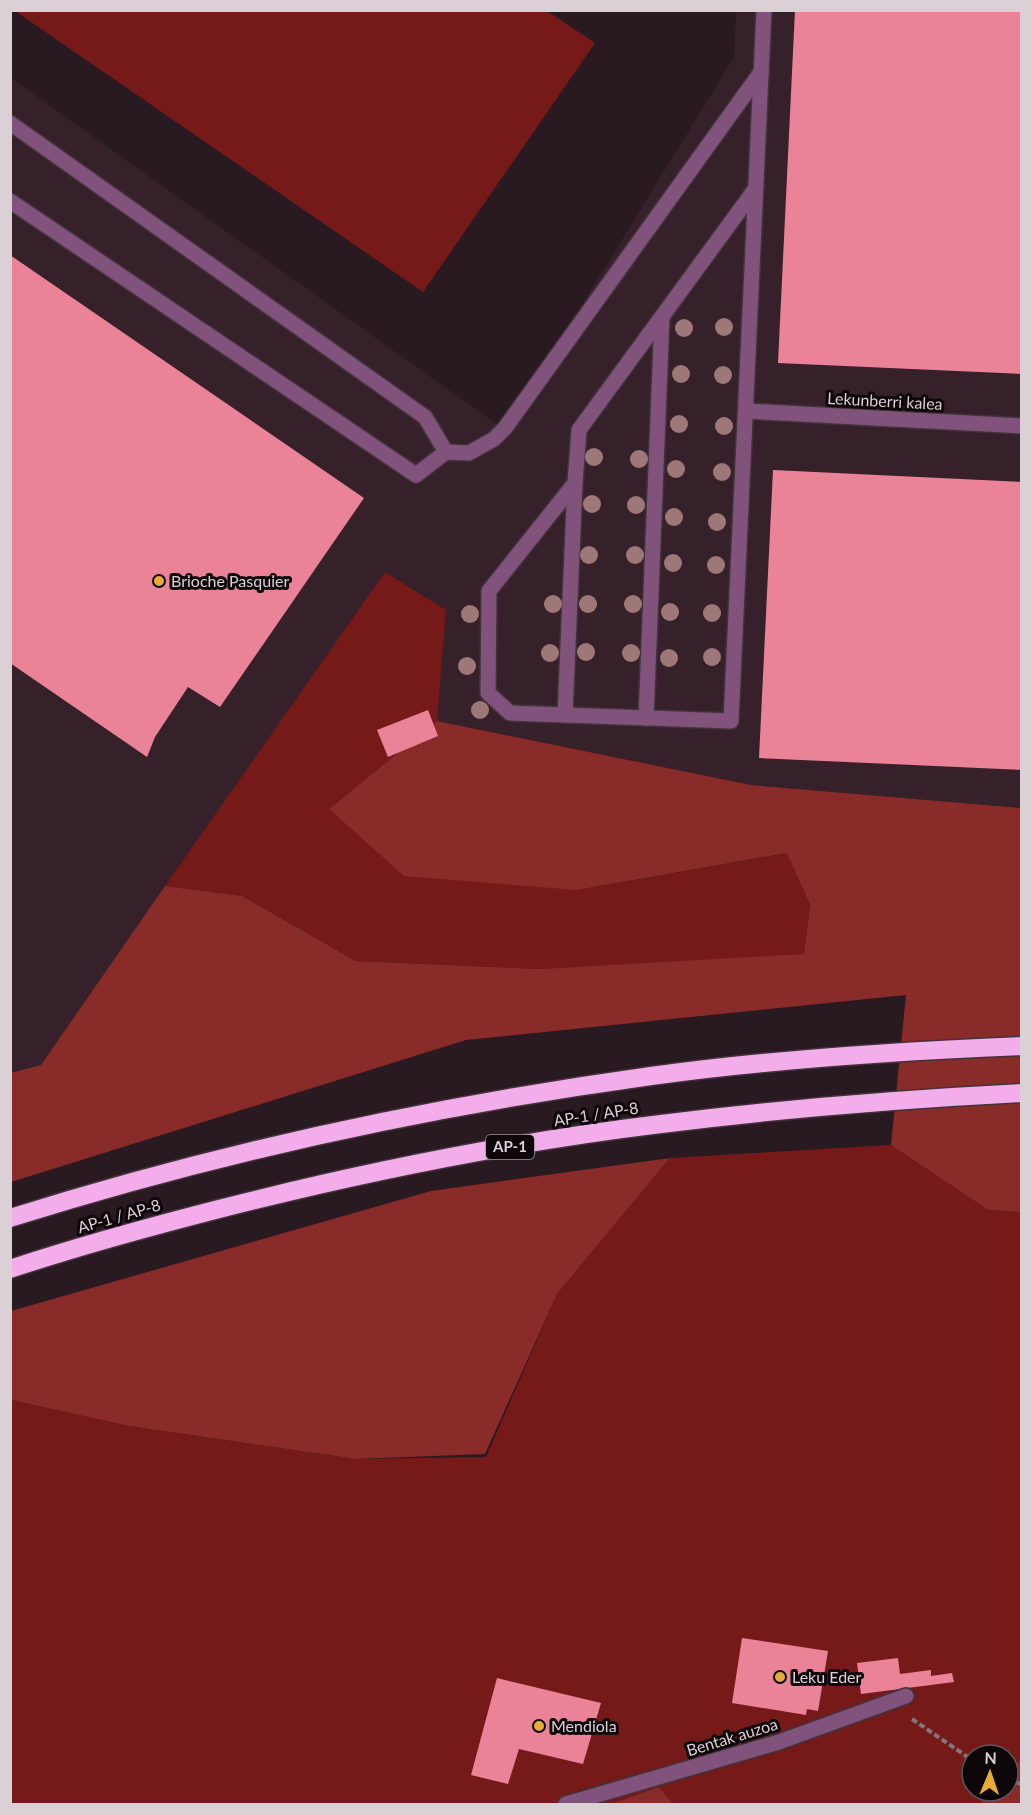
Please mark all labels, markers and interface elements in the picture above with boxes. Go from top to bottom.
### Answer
street label: Lekunberri kalea [827,388,943,413]
place label: Brioche Pasquier [171,571,289,590]
marker: Brioche Pasquier [152,574,166,588]
street label: AP-1 / AP-8 [552,1097,640,1130]
road number: AP-1 [486,1135,534,1159]
street label: AP-1 / AP-8 [75,1195,163,1236]
place label: Leku Eder [792,1667,862,1686]
marker: Leku Eder [773,1670,787,1684]
street label: Bentak auzoa [684,1714,780,1759]
place label: Mendiola [551,1716,617,1735]
marker: Mendiola [532,1719,546,1733]
north arrow [960,1743,1020,1803]
text: N [984,1748,997,1767]

